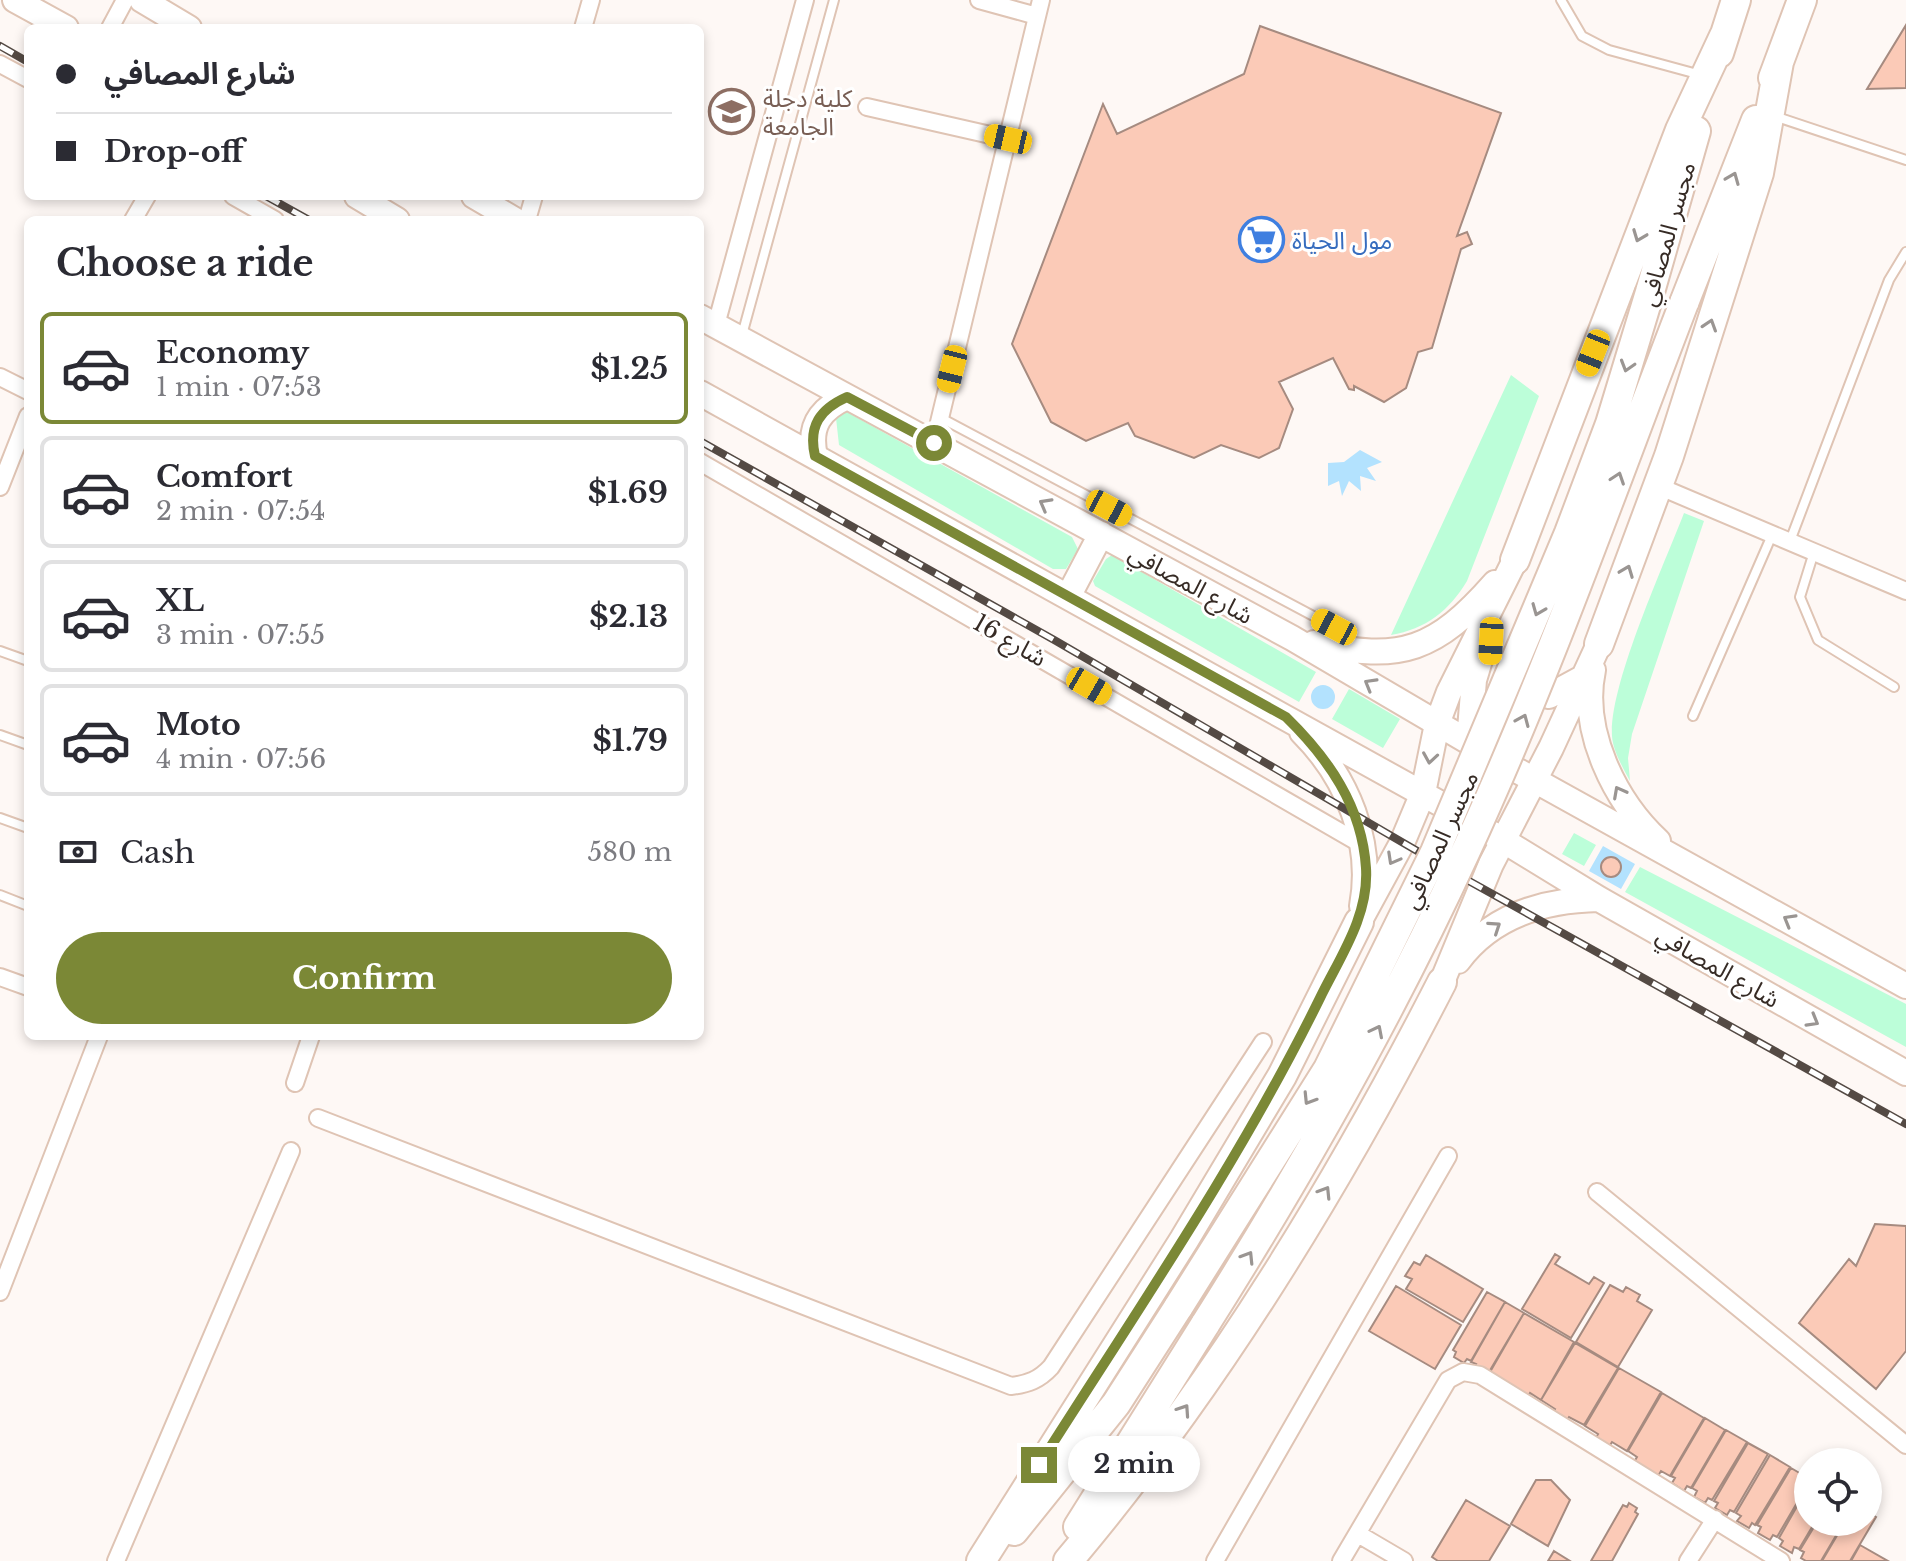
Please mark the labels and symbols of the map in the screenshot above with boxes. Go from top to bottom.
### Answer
place label: كلية دجلة الجامعة [763,84,853,141]
school or university icon: كلية دجلة الجامعة [708,88,756,136]
car [982,122,1034,156]
street label: مجسر المصافي [1633,159,1706,311]
one-way arrow [1723,172,1739,186]
supermarket icon: مول الحياة [1237,216,1285,264]
place label: مول الحياة [1292,226,1392,255]
one-way arrow [1632,228,1648,242]
one-way arrow [1701,319,1717,333]
car [1573,326,1613,380]
car [935,343,969,395]
one-way arrow [1620,359,1636,373]
route start [916,425,952,461]
one-way arrow [1608,472,1625,486]
car [1082,486,1136,530]
one-way arrow [1039,498,1053,513]
street label: شارع المصافي [1122,538,1258,634]
one-way arrow [1617,565,1634,579]
one-way arrow [1532,602,1548,616]
car [1307,605,1361,649]
street label: شارع 16 [967,607,1052,675]
car [1478,616,1504,666]
car [1062,664,1116,708]
one-way arrow [1364,679,1379,694]
one-way arrow [1513,714,1530,728]
one-way arrow [1423,752,1440,765]
street label: مجسر المصافي [1395,767,1489,915]
one-way arrow [1613,786,1628,800]
one-way arrow [1388,850,1403,865]
one-way arrow [1784,914,1798,930]
street label: شارع المصافي [1649,920,1785,1018]
one-way arrow [1487,921,1501,936]
one-way arrow [1804,1011,1819,1027]
one-way arrow [1368,1025,1383,1040]
one-way arrow [1304,1090,1319,1105]
one-way arrow [1315,1186,1330,1201]
one-way arrow [1238,1251,1253,1265]
one-way arrow [1174,1405,1189,1419]
callout: 2 min [1067,1437,1199,1493]
route end [1021,1447,1057,1483]

